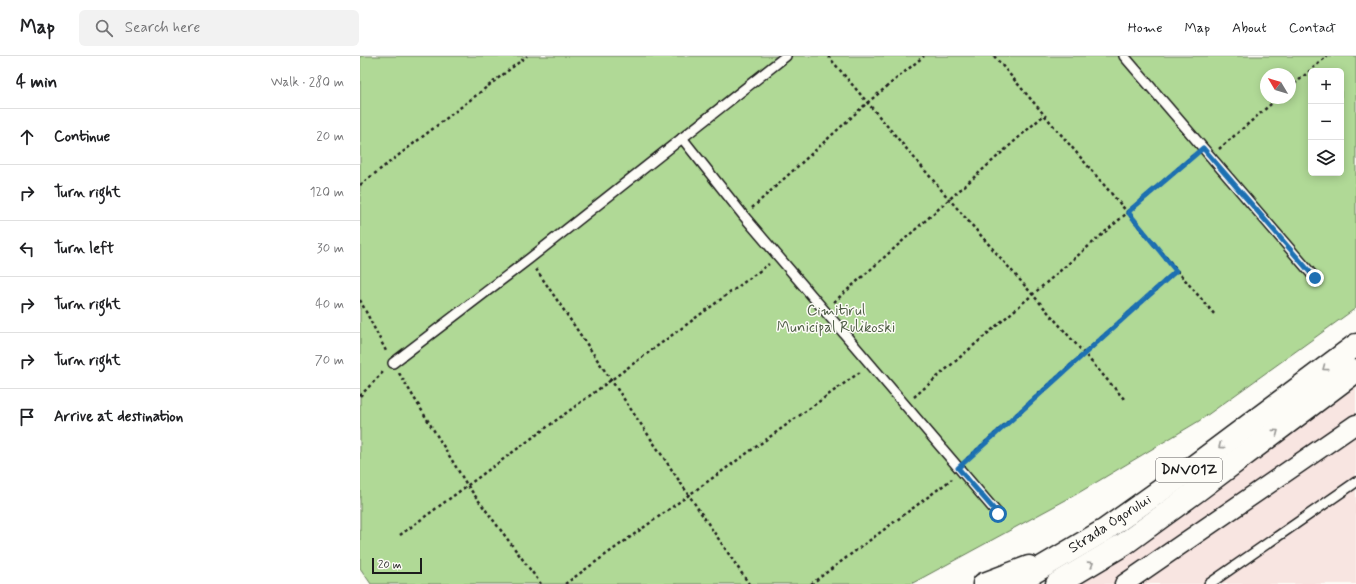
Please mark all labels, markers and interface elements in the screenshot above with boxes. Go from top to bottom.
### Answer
search box [79,10,359,46]
text: Map [20,15,55,40]
icon: search [93,17,115,39]
text: Search here [125,18,200,38]
text: Home [1128,19,1162,37]
text: Map [1184,19,1210,37]
text: About [1232,19,1267,37]
text: Contact [1289,19,1336,37]
north arrow [1260,68,1296,104]
map controls [1308,68,1344,176]
button: + [1308,68,1344,104]
text: 4 min [16,71,57,93]
text: Walk · 280 m [271,74,344,91]
button: − [1308,104,1344,140]
icon: ahead [16,126,38,148]
text: Continue [54,127,110,147]
text: 20 m [316,128,344,145]
button: layers [1308,140,1344,176]
icon: right [16,182,38,204]
text: Turn right [54,183,121,203]
text: 120 m [310,184,344,201]
icon: left [16,238,38,260]
text: Turn left [54,239,114,259]
text: 30 m [317,240,344,257]
route end [1306,269,1324,287]
icon: right [16,294,38,316]
text: Turn right [54,295,121,315]
text: 40 m [315,296,344,313]
park label: Cimitirul Municipal Rulikoski [777,301,895,338]
icon: right [16,350,38,372]
text: Turn right [54,351,121,371]
text: 70 m [315,352,344,369]
one-way arrow [1322,363,1329,370]
icon: arrive [16,406,38,428]
text: Arrive at destination [54,407,183,427]
one-way arrow [1272,429,1279,436]
one-way arrow [1218,441,1225,449]
road number: DNVO1Z [1156,458,1222,482]
street label: Strada Ogorului [1065,490,1155,558]
route start [989,505,1007,523]
scale bar [372,556,422,575]
text: 20 m [378,558,401,572]
one-way arrow [1087,562,1094,569]

